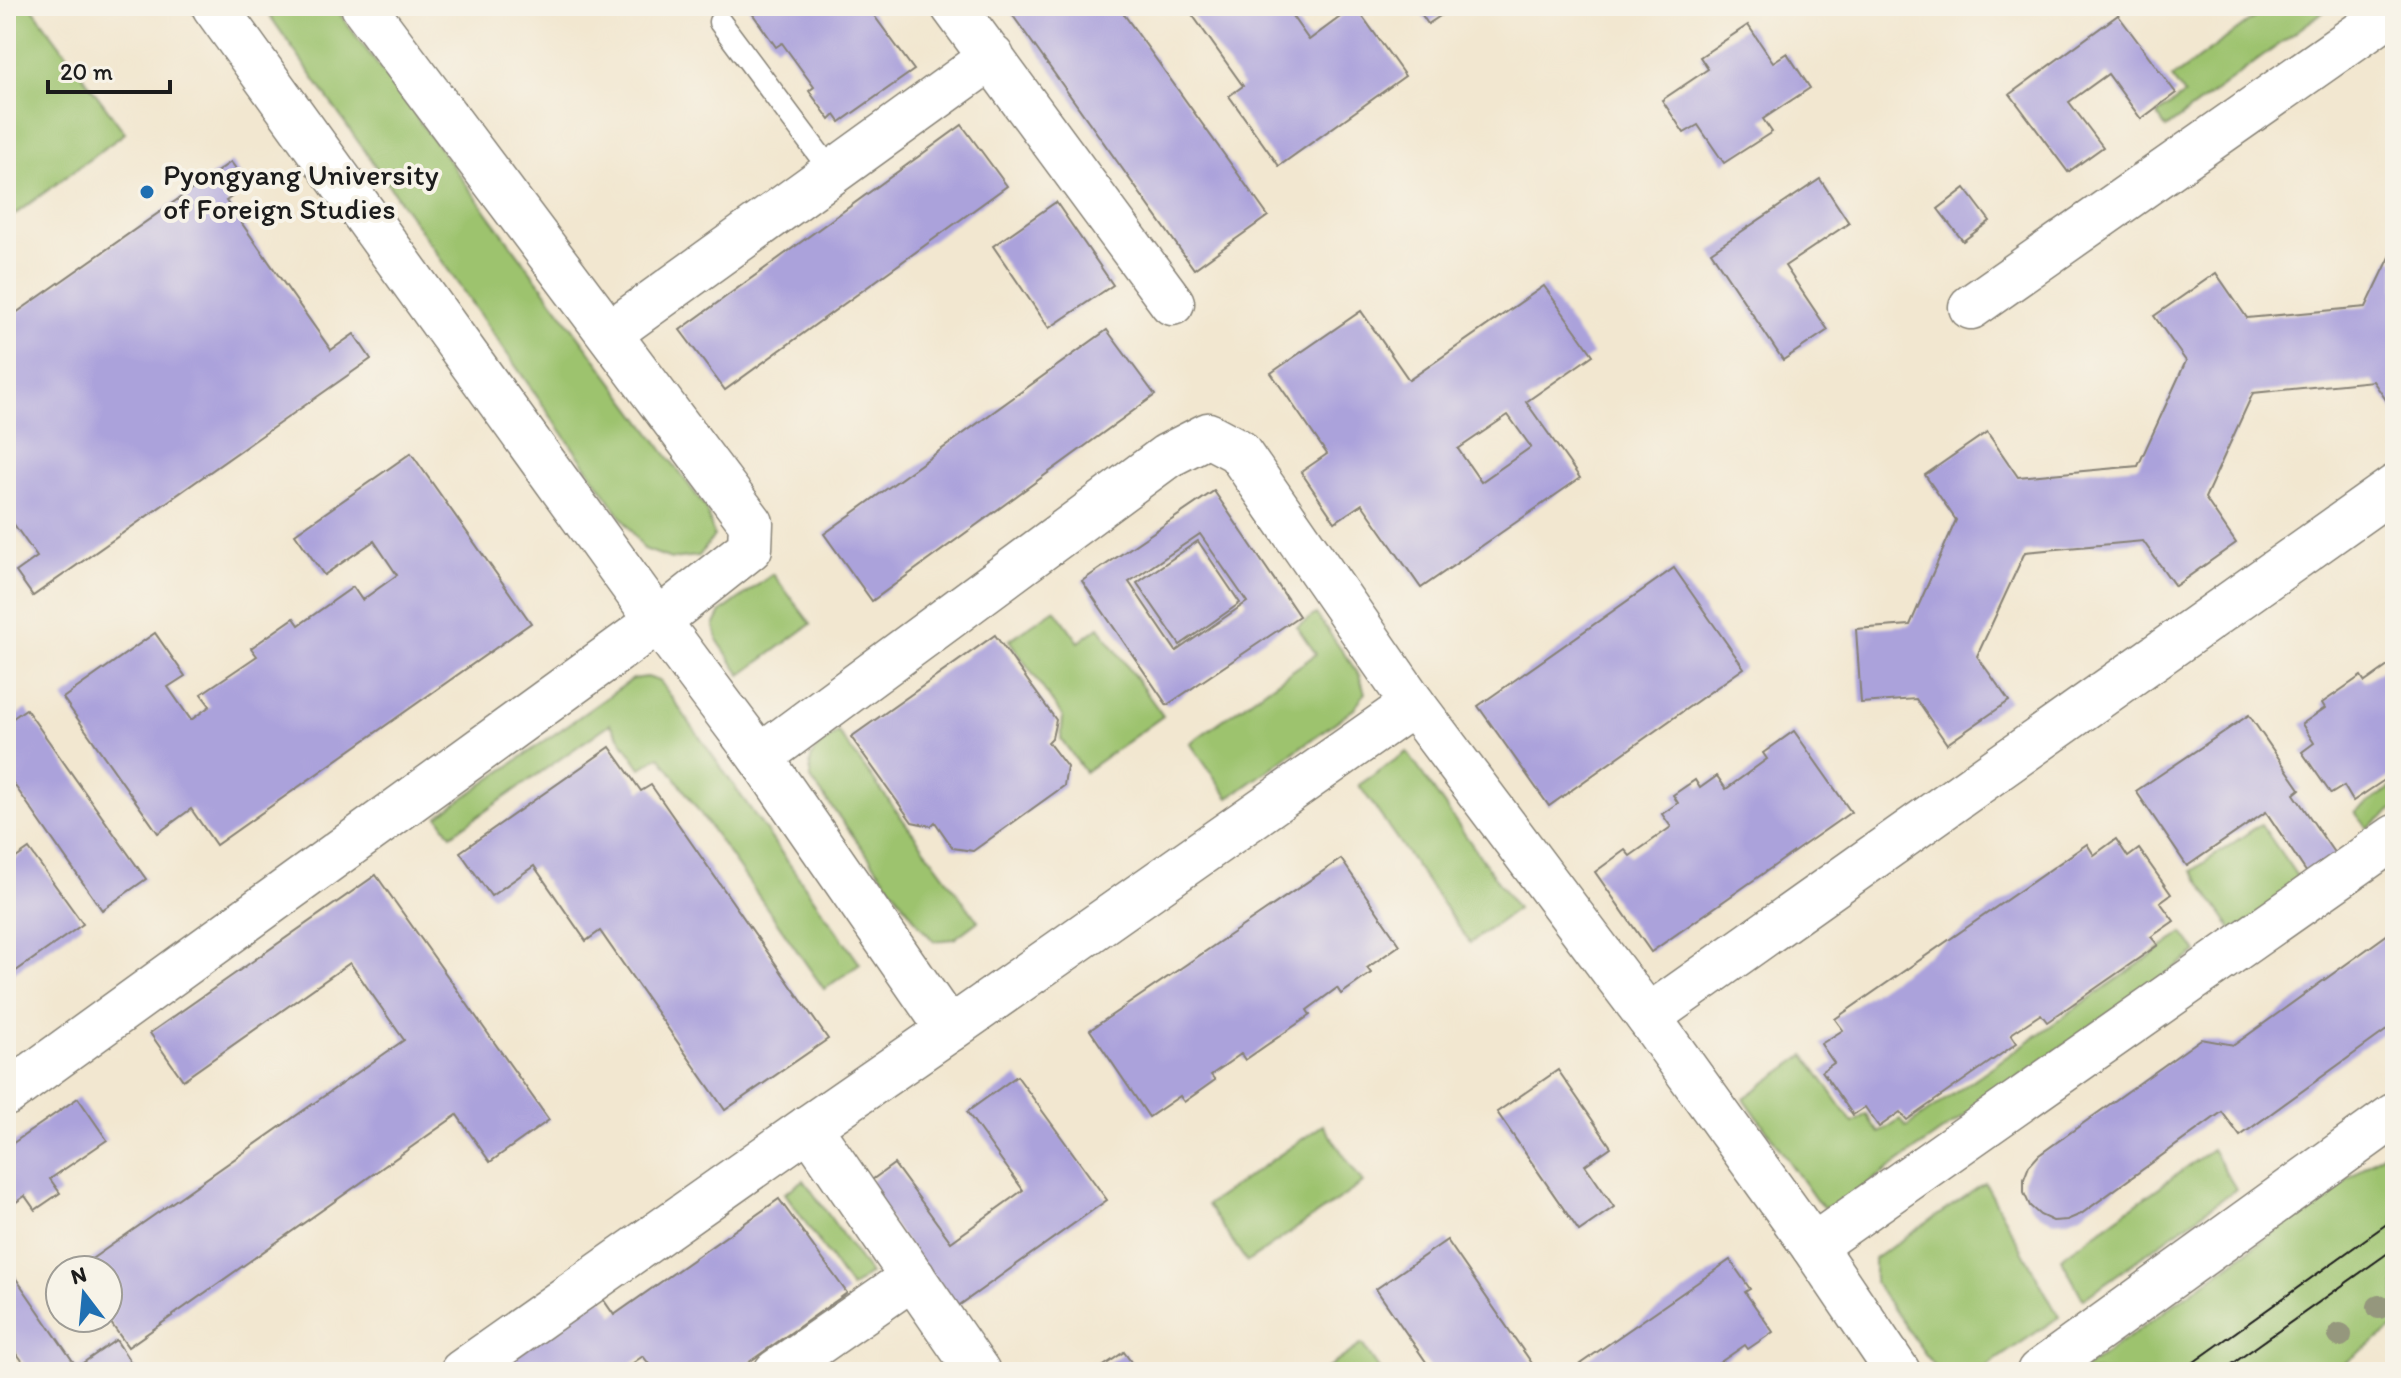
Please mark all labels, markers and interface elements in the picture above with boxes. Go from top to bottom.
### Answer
scale bar [48,44,170,94]
text: 20 m [60,57,113,86]
place label: Pyongyang University of Foreign Studies [163,156,439,227]
marker: Pyongyang University of Foreign Studies [138,183,156,201]
north arrow [44,1254,124,1334]
text: N [68,1260,89,1290]

